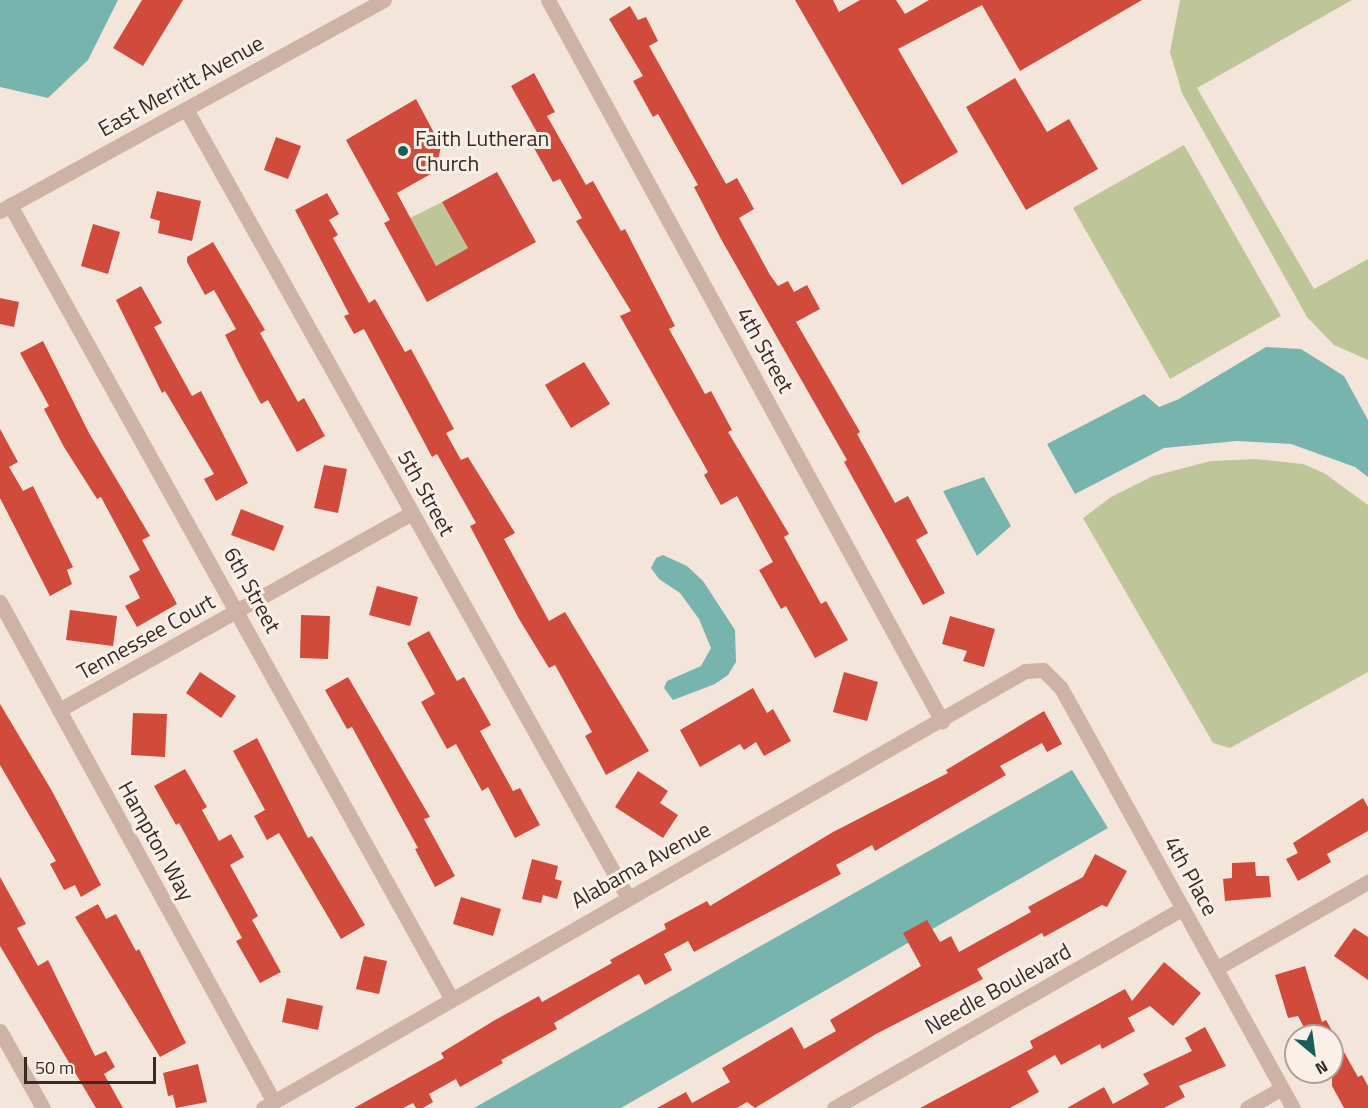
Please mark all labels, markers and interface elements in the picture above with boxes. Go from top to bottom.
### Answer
street label: East Merritt Avenue [94,30,268,142]
place label: Faith Lutheran Church [415,125,549,176]
marker: Faith Lutheran Church [396,144,410,158]
street label: 4th Street [731,303,799,397]
street label: 5th Street [392,446,460,540]
street label: 6th Street [218,543,286,637]
street label: Tennessee Court [73,588,219,686]
street label: Hampton Way [112,777,200,905]
street label: Alabama Avenue [567,816,715,914]
street label: 4th Place [1159,832,1223,920]
street label: Needle Boulevard [920,938,1076,1040]
north arrow [1284,1024,1344,1084]
scale bar [27,1045,159,1083]
text: 50 m [35,1054,74,1081]
text: N [1311,1055,1332,1081]

